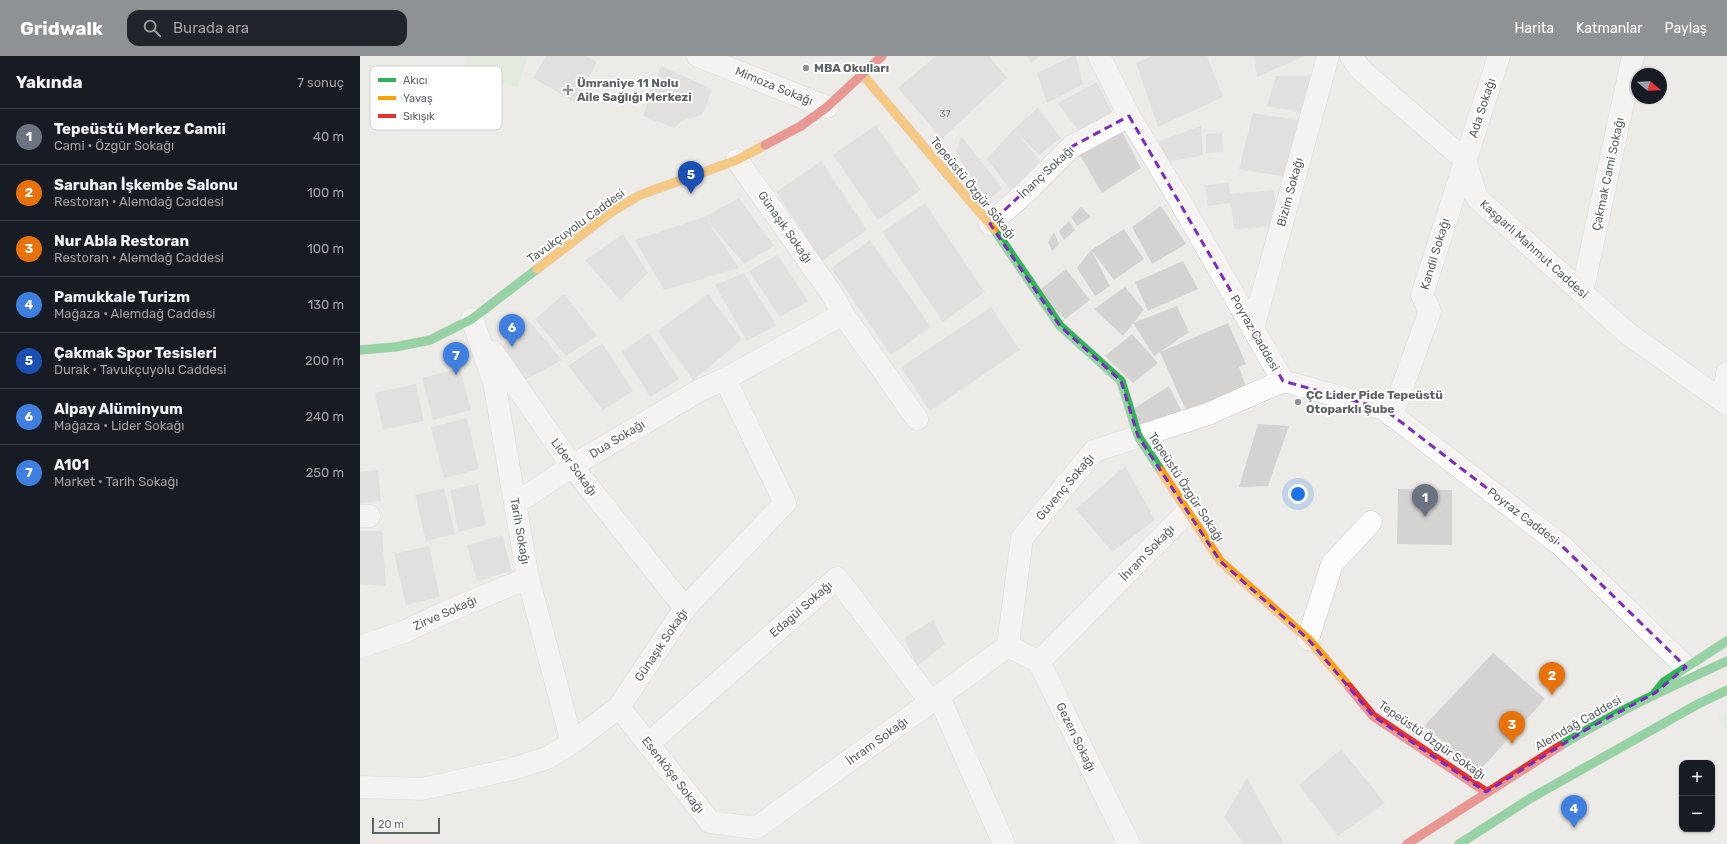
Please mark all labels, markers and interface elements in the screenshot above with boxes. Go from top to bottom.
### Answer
search box [127,10,407,46]
text: Gridwalk [20,17,103,40]
icon: search [141,17,163,39]
text: Burada ara [173,19,249,37]
text: Harita [1514,20,1554,37]
text: Katmanlar [1576,20,1643,37]
text: Paylaş [1665,20,1707,37]
place label: MBA Okulları [814,61,889,75]
marker: MBA Okulları [801,63,811,73]
street label: Mimoza Sokağı [733,64,815,108]
legend [370,66,502,130]
north arrow [1631,68,1667,104]
text: Yakında [16,72,82,92]
text: Akıcı [403,74,427,87]
text: 7 sonuç [297,75,344,90]
place label: Ümraniye 11 Nolu Aile Sağlığı Merkezi [577,76,692,104]
street label: Ada Sokağı [1466,76,1498,140]
marker: Ümraniye 11 Nolu Aile Sağlığı Merkezi [562,84,574,96]
text: Yavaş [403,92,433,105]
house number: 37 [939,108,951,120]
text: Sıkışık [403,110,435,123]
street label: Çakmak Cami Sokağı [1589,116,1627,232]
text: Tepeüstü Merkez Camii [54,120,226,138]
text: 1 [26,129,32,144]
text: 40 m [313,129,344,144]
street label: Tepeüstü Özgür Sokağı [927,134,1019,242]
text: Cami · Özgür Sokağı [54,138,174,153]
street label: İnanç Sokağı [1015,143,1077,201]
street label: Bizim Sokağı [1274,156,1306,228]
pin: 5 [678,161,704,194]
text: Saruhan İşkembe Salonu [54,176,238,194]
text: 2 [25,185,33,200]
text: 100 m [307,185,344,200]
street label: Tavukçuyolu Caddesi [525,186,628,266]
street label: Günaşık Sokağı [755,188,815,266]
text: Restoran · Alemdağ Caddesi [54,194,224,209]
street label: Kaşgarlı Mahmut Caddesi [1477,197,1591,301]
street label: Kandil Sokağı [1417,216,1453,291]
text: Nur Abla Restoran [54,232,189,250]
text: 3 [25,241,33,256]
text: 100 m [307,241,344,256]
text: Restoran · Alemdağ Caddesi [54,250,224,265]
text: Pamukkale Turizm [54,288,190,306]
street label: Poyraz Caddesi [1228,292,1283,374]
text: 4 [25,297,33,312]
text: 130 m [308,297,344,312]
text: Mağaza · Alemdağ Caddesi [54,306,215,321]
pin: 6 [499,314,525,347]
pin: 7 [443,342,469,375]
text: Çakmak Spor Tesisleri [54,344,217,362]
text: 5 [25,353,33,368]
text: 200 m [305,353,344,368]
text: Durak · Tavukçuyolu Caddesi [54,362,226,377]
place label: ÇC Lider Pide Tepeüstü Otoparklı Şube [1306,388,1443,416]
marker: ÇC Lider Pide Tepeüstü Otoparklı Şube [1293,397,1303,407]
text: Alpay Alüminyum [54,400,183,418]
text: 6 [25,409,33,424]
text: 240 m [305,409,344,424]
street label: Dua Sokağı [587,417,647,461]
text: Mağaza · Lider Sokağı [54,418,184,433]
street label: Tepeüstü Özgür Sokağı [1145,430,1227,544]
street label: Lider Sokağı [548,436,600,498]
street label: Güvenç Sokağı [1033,451,1097,523]
text: A101 [54,456,89,474]
text: 7 [25,465,33,480]
text: 250 m [306,465,344,480]
text: Market · Tarih Sokağı [54,474,178,489]
your location [1288,484,1308,504]
pin: 1 [1412,484,1438,517]
street label: Poyraz Caddesi [1485,485,1561,547]
street label: Tarih Sokağı [507,497,533,565]
street label: İhram Sokağı [1117,522,1177,584]
street label: Edagül Sokağı [767,578,835,640]
street label: Zirve Sokağı [411,593,479,633]
street label: Günaşık Sokağı [632,606,690,684]
pin: 2 [1539,662,1565,695]
street label: Alemdağ Caddesi [1533,693,1624,753]
street label: Tepeüstü Özgür Sokağı [1376,698,1488,782]
street label: Gezen Sokağı [1053,700,1099,774]
pin: 3 [1499,711,1525,744]
street label: İhram Sokağı [844,714,910,768]
street label: Esenköşe Sokağı [639,734,707,816]
map controls [1679,760,1715,832]
button: + [1679,760,1715,796]
pin: 4 [1561,795,1587,828]
button: − [1679,796,1715,832]
scale bar [372,816,440,835]
text: 20 m [378,818,404,831]

